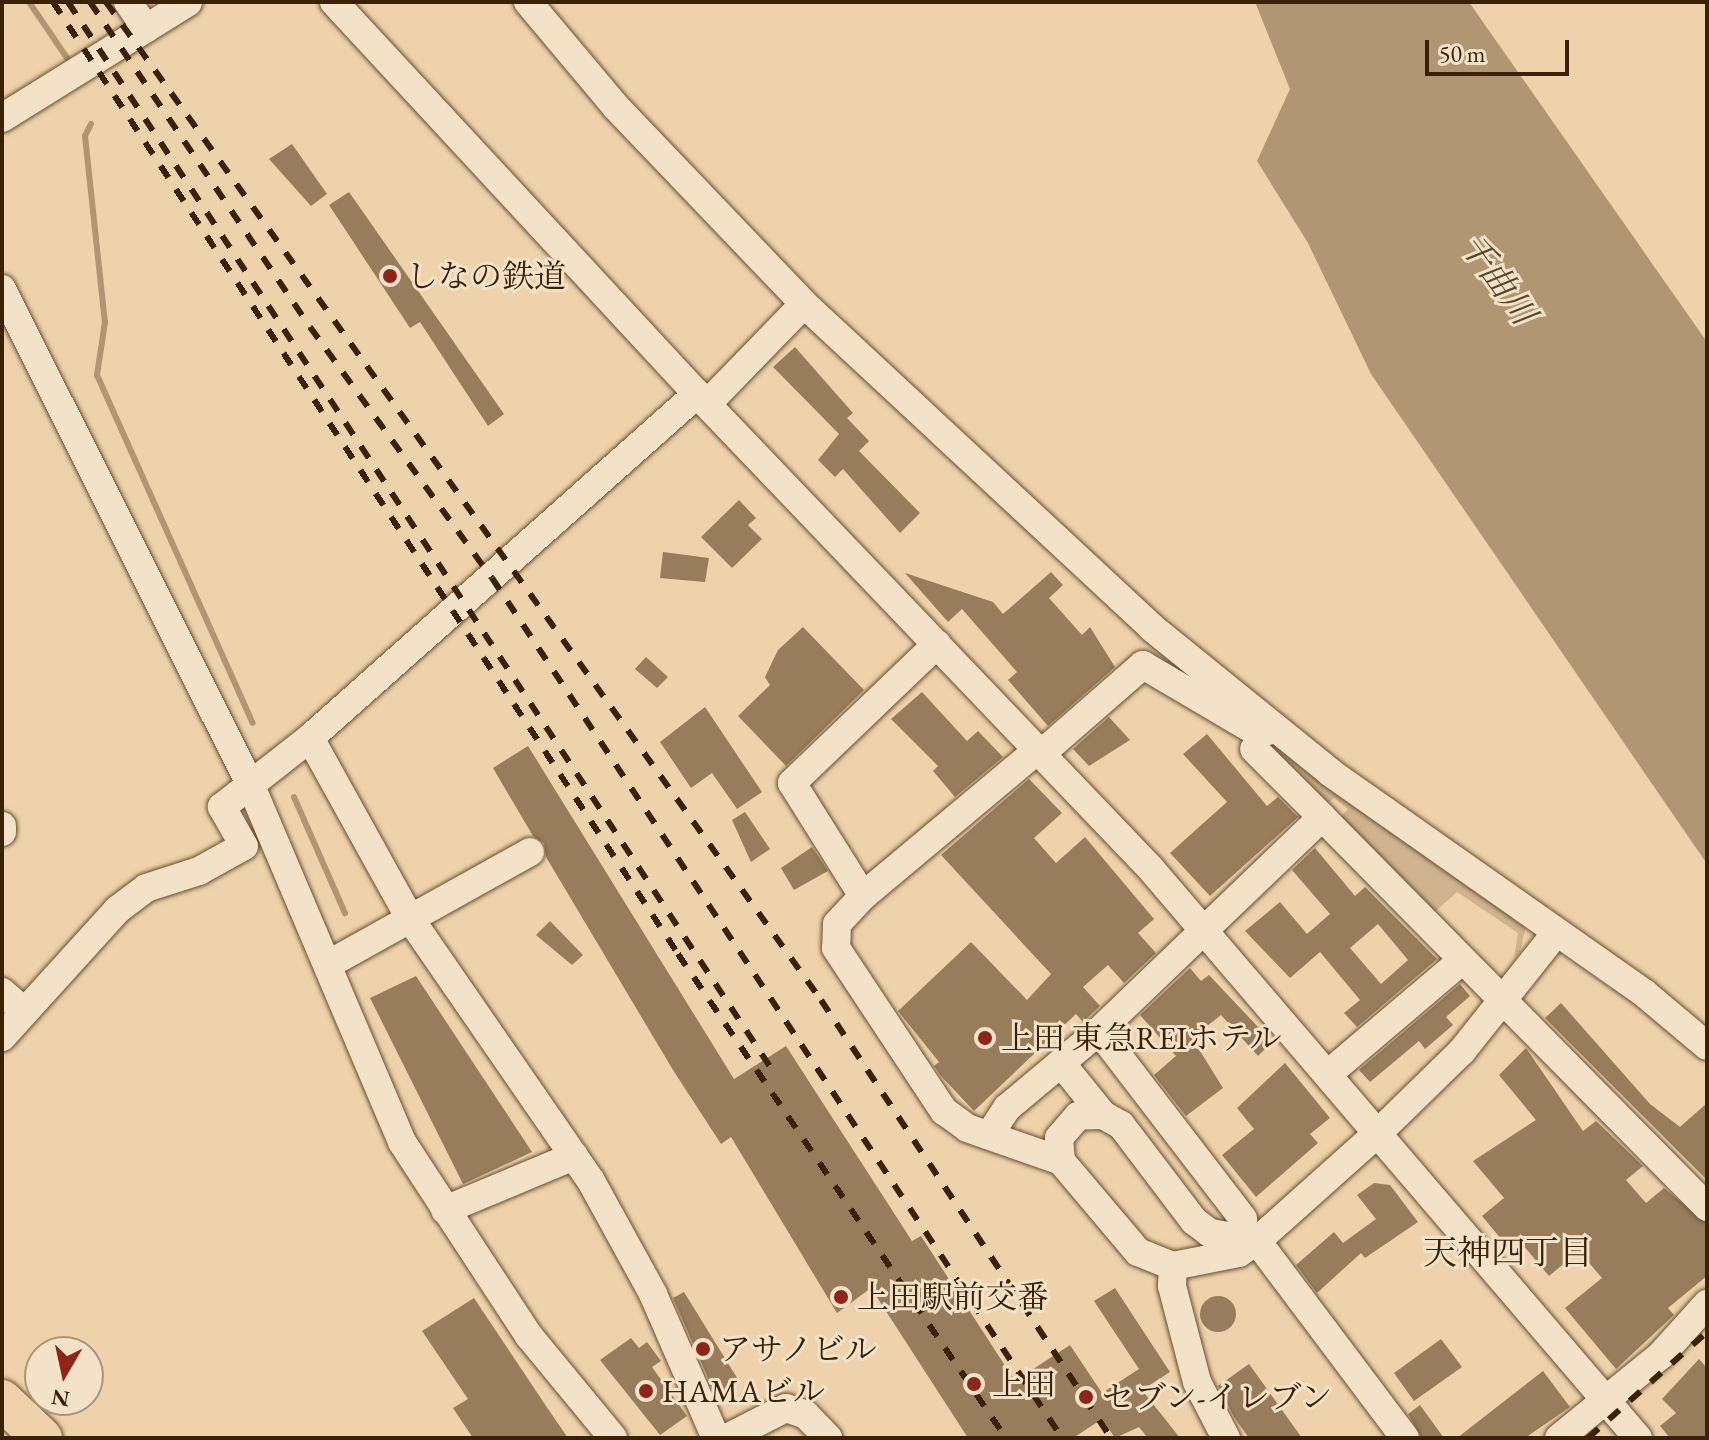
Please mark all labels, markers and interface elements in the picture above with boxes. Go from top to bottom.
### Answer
scale bar [1429,24,1573,74]
text: 50 m [1439,38,1486,69]
water label: 千曲川 [1452,226,1544,332]
place label: しなの鉄道 [406,257,566,295]
marker: しなの鉄道 [381,267,399,285]
place label: 上田 東急REIホテル [1001,1019,1283,1057]
marker: 上田 東急REIホテル [976,1029,994,1047]
district label: 天神四丁目 [1423,1233,1593,1273]
place label: 上田駅前交番 [857,1278,1049,1316]
marker: 上田駅前交番 [832,1288,850,1306]
place label: アサノビル [719,1330,879,1368]
north arrow [24,1336,104,1416]
marker: アサノビル [694,1340,712,1358]
place label: 上田 [992,1365,1056,1403]
place label: HAMAビル [662,1372,825,1410]
marker: 上田 [963,1373,985,1395]
place label: セブン-イレブン [1102,1378,1335,1416]
marker: HAMAビル [637,1382,655,1400]
text: N [49,1383,72,1414]
marker: セブン-イレブン [1077,1388,1095,1406]

